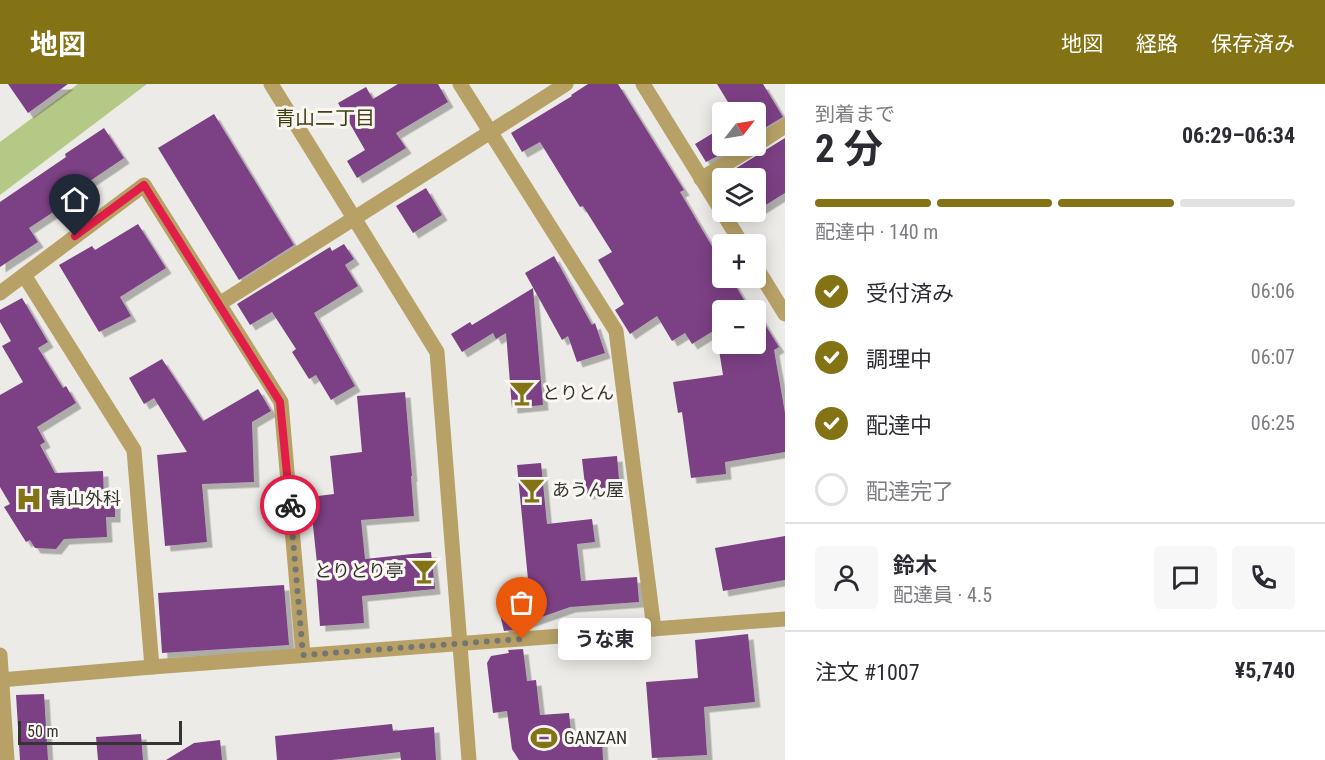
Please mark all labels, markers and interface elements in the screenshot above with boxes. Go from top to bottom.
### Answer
text: 地図 [30,28,86,61]
text: 地図 [1061,32,1103,56]
text: 経路 [1136,32,1178,56]
text: 保存済み [1211,32,1295,56]
north arrow [712,102,766,156]
map controls [712,102,766,354]
text: 到着まで [815,102,895,126]
district label: 青山二丁目 [275,106,375,130]
text: 06:29–06:34 [1182,123,1295,148]
text: 2 分 [815,126,883,172]
button: layers [712,168,766,222]
pin [49,174,100,236]
icon: home [58,183,91,216]
text: 配達中 · 140 m [815,220,938,244]
button: + [712,234,766,288]
icon: check [815,275,848,308]
text: 06:06 [1251,279,1295,303]
text: 受付済み [866,281,954,306]
button: − [712,300,766,354]
icon: check [815,341,848,374]
text: 06:07 [1251,345,1295,369]
text: 調理中 [866,347,932,372]
bar icon: とりとん [507,378,537,408]
place label: とりとん [542,382,614,403]
icon: check [815,407,848,440]
text: 06:25 [1251,411,1295,435]
text: 配達中 [866,413,932,438]
courier [260,475,320,535]
bar icon: あうん屋 [517,475,547,505]
place label: あうん屋 [552,479,624,500]
text: 配達完了 [866,479,954,504]
hospital icon: 青山外科 [14,484,44,514]
place label: 青山外科 [49,488,121,509]
icon: bike [274,489,307,522]
button: person [815,546,878,609]
button: chat [1154,546,1217,609]
button: phone [1232,546,1295,609]
text: 鈴木 [893,553,937,578]
bar icon: とりとり亭 [409,556,439,586]
place label: とりとり亭 [314,560,404,581]
pin [496,577,547,639]
text: 配達員 · 4.5 [893,583,992,607]
icon: bag [505,586,538,619]
callout: うな東 [558,618,651,660]
text: うな東 [575,627,635,651]
text: ¥5,740 [1235,658,1295,683]
text: 注文 #1007 [815,660,920,685]
scale bar [18,718,182,746]
text: 50 m [27,722,59,741]
sports icon: GANZAN [529,723,559,753]
place label: GANZAN [564,727,627,748]

